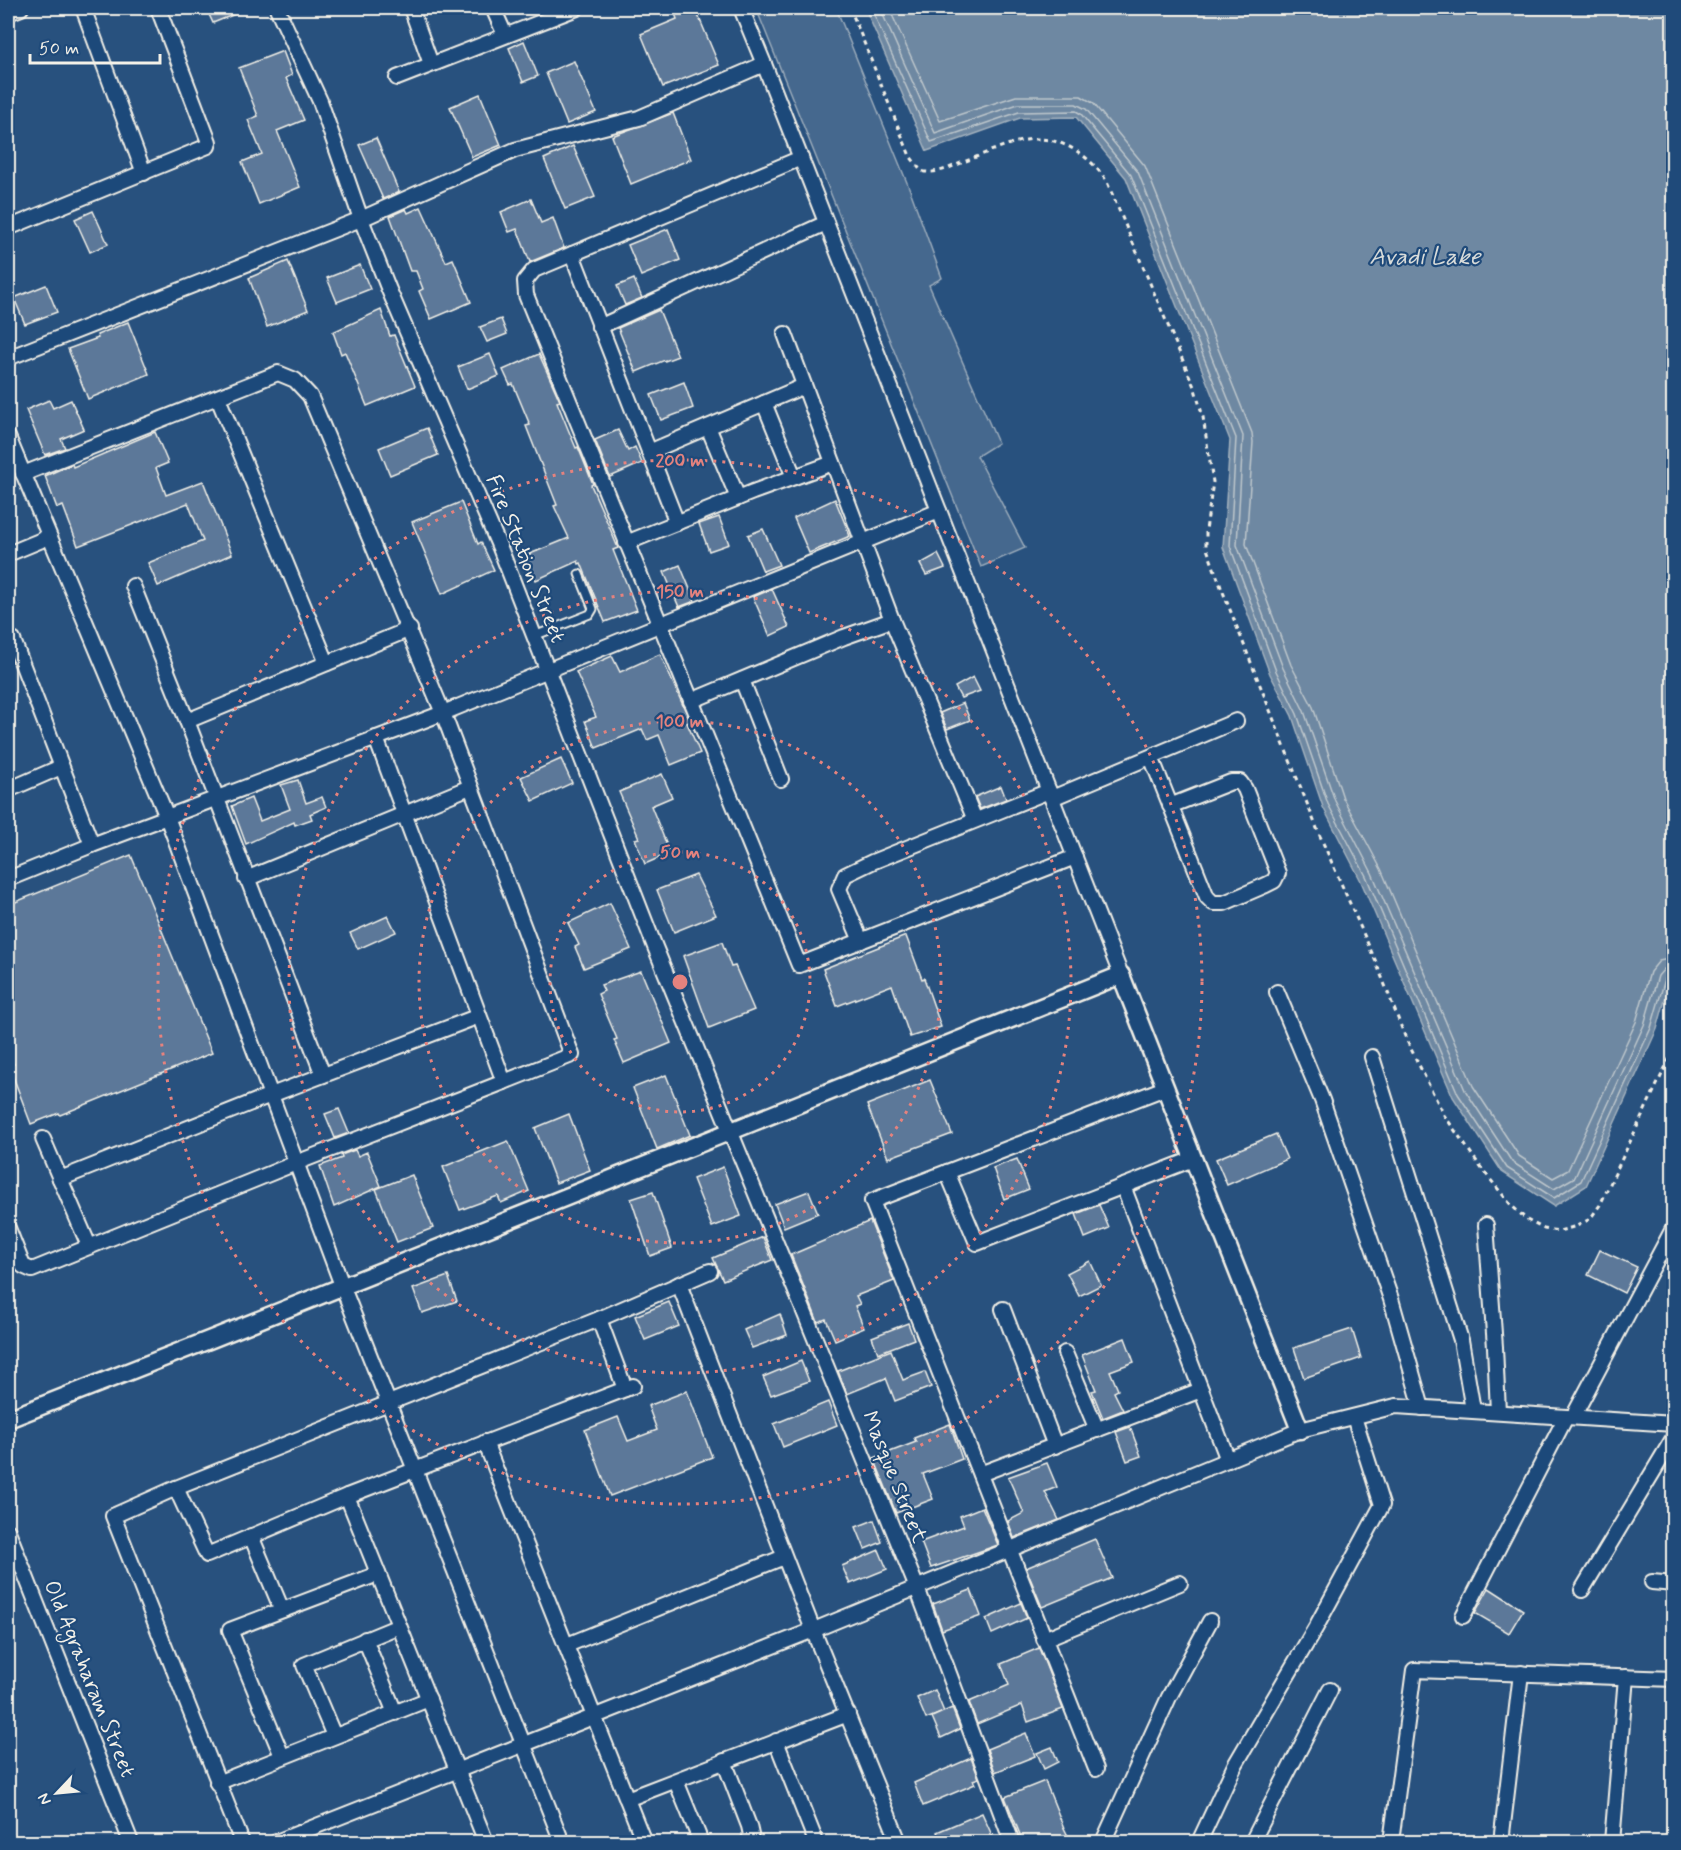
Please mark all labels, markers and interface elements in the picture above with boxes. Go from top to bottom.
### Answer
scale bar [30,27,160,65]
text: 50 m [39,37,79,61]
water label: Avadi Lake [1369,242,1482,273]
text: 200 m [655,449,705,473]
street label: Fire Station Street [479,471,571,647]
text: 150 m [656,580,704,604]
text: 100 m [656,710,704,734]
text: 50 m [660,841,700,865]
centre of rings [670,972,690,992]
street label: Masque Street [855,1407,933,1547]
street label: Old Agraharam Street [34,1576,141,1783]
north arrow [27,1763,87,1823]
text: N [33,1790,57,1808]

